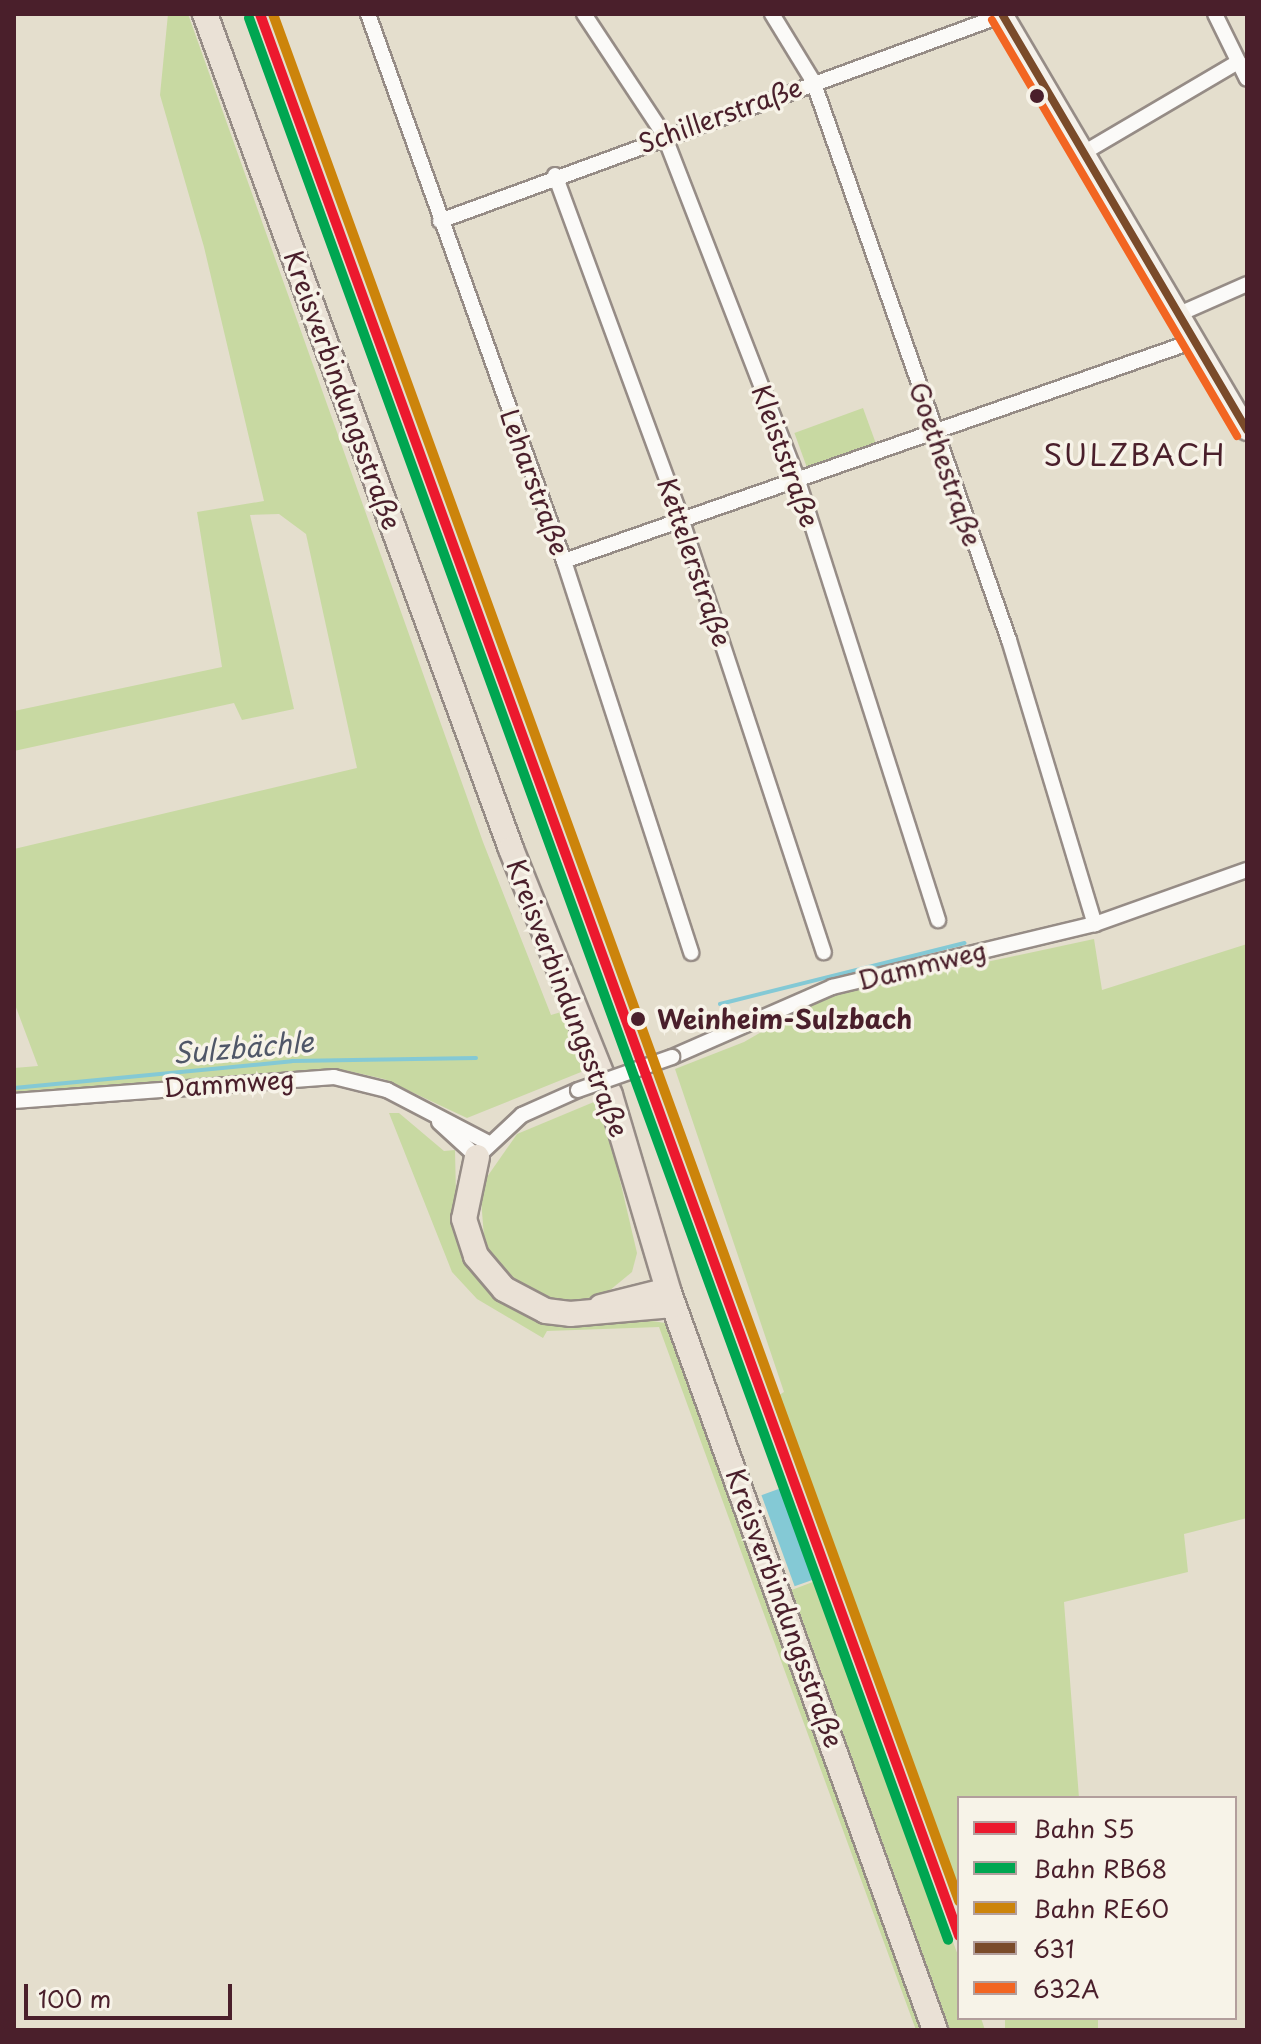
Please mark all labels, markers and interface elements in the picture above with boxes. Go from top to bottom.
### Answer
street label: Schillerstraße [634,71,806,159]
unlabelled marker [1029,88,1045,104]
street label: Kreisverbindungsstraße [278,246,408,534]
street label: Goethestraße [903,378,989,550]
street label: Kleiststraße [746,381,826,531]
street label: Leharstraße [494,405,576,559]
district label: SULZBACH [1044,436,1226,472]
street label: Kettelerstraße [652,473,738,651]
street label: Kreisverbindungsstraße [501,855,635,1141]
street label: Dammweg [854,934,990,996]
place label: Weinheim-Sulzbach [657,1003,912,1035]
marker: Weinheim-Sulzbach [626,1007,650,1031]
water label: Sulzbächle [171,1024,315,1070]
street label: Dammweg [162,1063,296,1103]
street label: Kreisverbindungsstraße [720,1464,850,1752]
legend [957,1796,1237,2020]
text: Bahn S5 [1033,1810,1134,1846]
text: Bahn RB68 [1033,1850,1167,1886]
text: Bahn RE60 [1033,1890,1169,1926]
text: 631 [1033,1930,1075,1966]
scale bar [28,1968,236,2018]
text: 632A [1033,1970,1099,2006]
text: 100 m [38,1980,111,2016]

